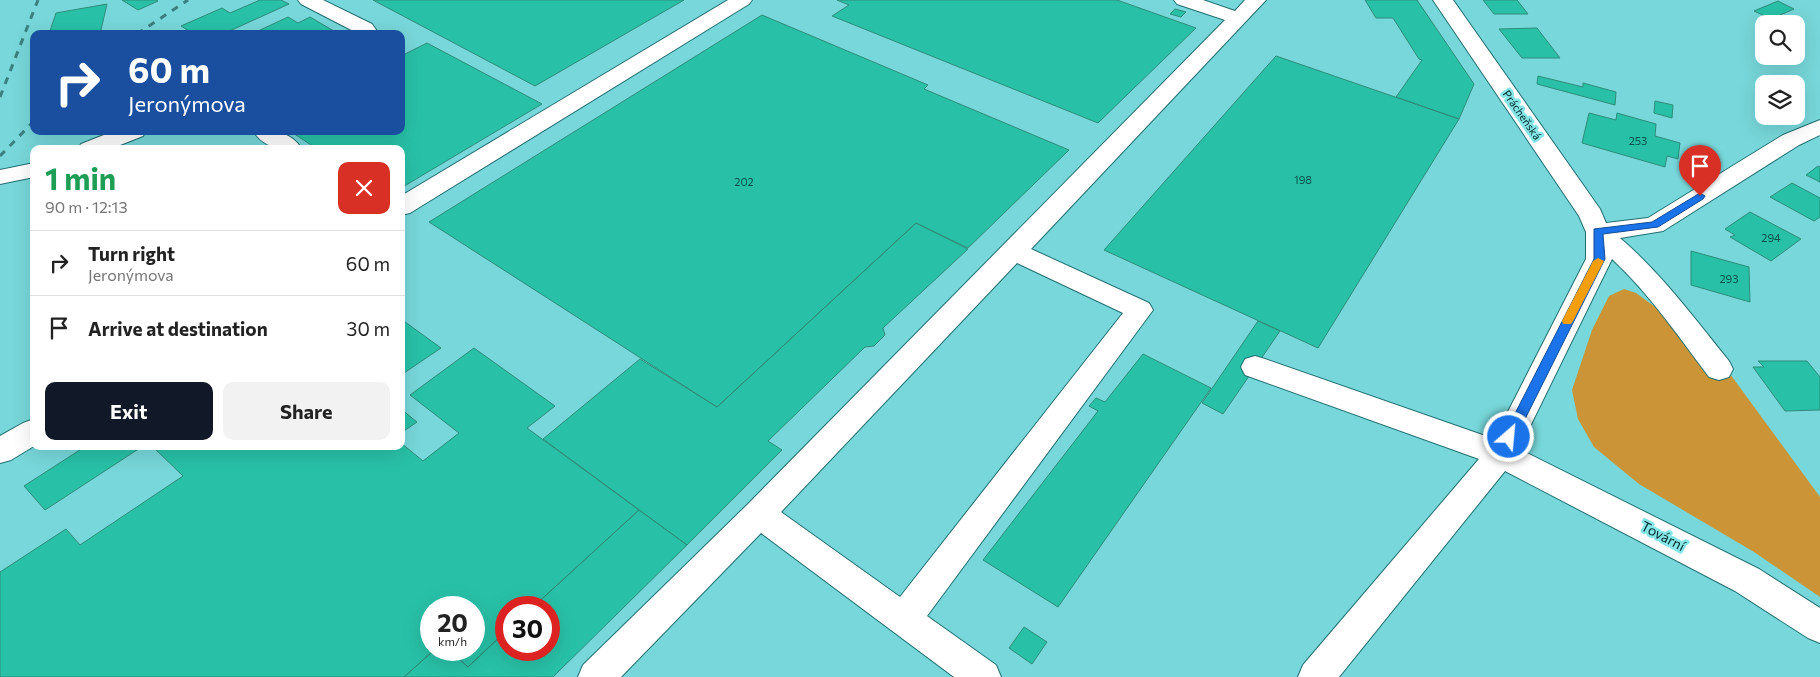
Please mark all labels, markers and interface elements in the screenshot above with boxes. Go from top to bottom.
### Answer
map controls [1755,15,1805,125]
button: search [1755,15,1805,65]
text: 60 m [128,47,210,90]
icon: right [45,50,110,115]
button: layers [1755,75,1805,125]
street label: Prácheňská [1501,87,1544,142]
text: Jeronýmova [128,90,246,117]
house number: 253 [1629,134,1647,147]
pin [1679,145,1721,196]
icon: arrive [1686,152,1714,180]
text: 1 min [45,159,116,196]
button: close [338,162,390,214]
house number: 198 [1294,173,1312,186]
house number: 202 [734,175,754,188]
text: 90 m · 12:13 [45,197,128,216]
house number: 294 [1761,231,1781,244]
text: Turn right [88,242,175,265]
icon: right [45,249,73,277]
text: 60 m [346,252,390,275]
text: Jeronýmova [88,265,174,284]
house number: 293 [1720,272,1739,285]
icon: arrive [45,314,73,342]
text: Arrive at destination [88,317,268,340]
text: 30 m [347,317,390,340]
button: Exit [45,382,213,440]
button: Share [223,382,390,440]
position arrow [1482,410,1534,462]
street label: Tovární [1638,517,1689,554]
speed limit sign: 30 [495,596,560,661]
text: 20 [437,607,468,637]
text: km/h [438,634,467,648]

